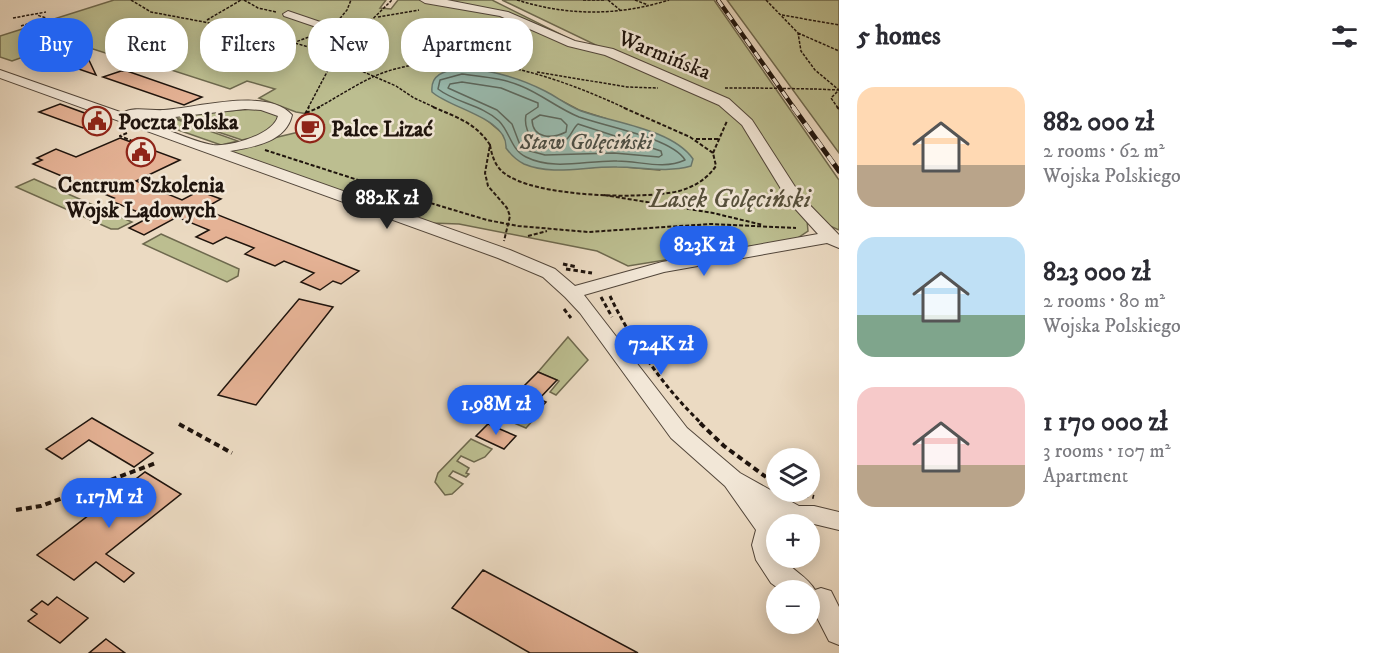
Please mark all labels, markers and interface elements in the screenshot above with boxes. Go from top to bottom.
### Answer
chip: Buy [18,18,93,72]
chip: Rent [105,18,188,72]
chip: Filters [200,18,296,72]
chip: New [308,18,389,72]
chip: Apartment [401,18,533,72]
text: 5 homes [857,20,941,53]
icon: filters [1328,20,1361,53]
street label: Warmińska [613,24,715,86]
public building icon: Poczta Polska [81,105,113,137]
text: 882 000 zł [1043,106,1154,139]
place label: Poczta Polska [118,109,239,136]
icon: home [905,111,977,183]
cafe icon: Palce Lizać [294,112,326,144]
place label: Palce Lizać [331,116,433,143]
water label: Staw Golęciński [519,129,654,156]
public building icon: Centrum Szkolenia Wojsk Lądowych [125,136,157,168]
text: 2 rooms · 62 m² [1043,139,1165,164]
text: Wojska Polskiego [1043,164,1181,189]
place label: Centrum Szkolenia Wojsk Lądowych [58,172,225,225]
pin: 882K zł [332,179,442,230]
park label: Lasek Golęciński [647,183,813,216]
text: 882K zł [356,186,418,211]
pin: 823K zł [649,226,759,277]
text: 823K zł [674,233,734,258]
text: 823 000 zł [1043,256,1151,289]
icon: home [905,261,977,333]
text: 2 rooms · 80 m² [1043,289,1165,314]
text: Wojska Polskiego [1043,314,1181,339]
pin: 724K zł [606,325,716,376]
text: 724K zł [629,332,693,357]
pin: 1.98M zł [434,385,558,436]
text: 1.98M zł [461,392,531,417]
text: 1 170 000 zł [1043,406,1168,439]
icon: home [905,411,977,483]
text: 3 rooms · 107 m² [1043,439,1171,464]
map controls [766,448,820,634]
button: layers [766,448,820,502]
text: Apartment [1043,464,1128,489]
pin: 1.17M zł [47,478,171,529]
text: 1.17M zł [75,485,143,510]
button: + [766,514,820,568]
button: − [766,580,820,634]

